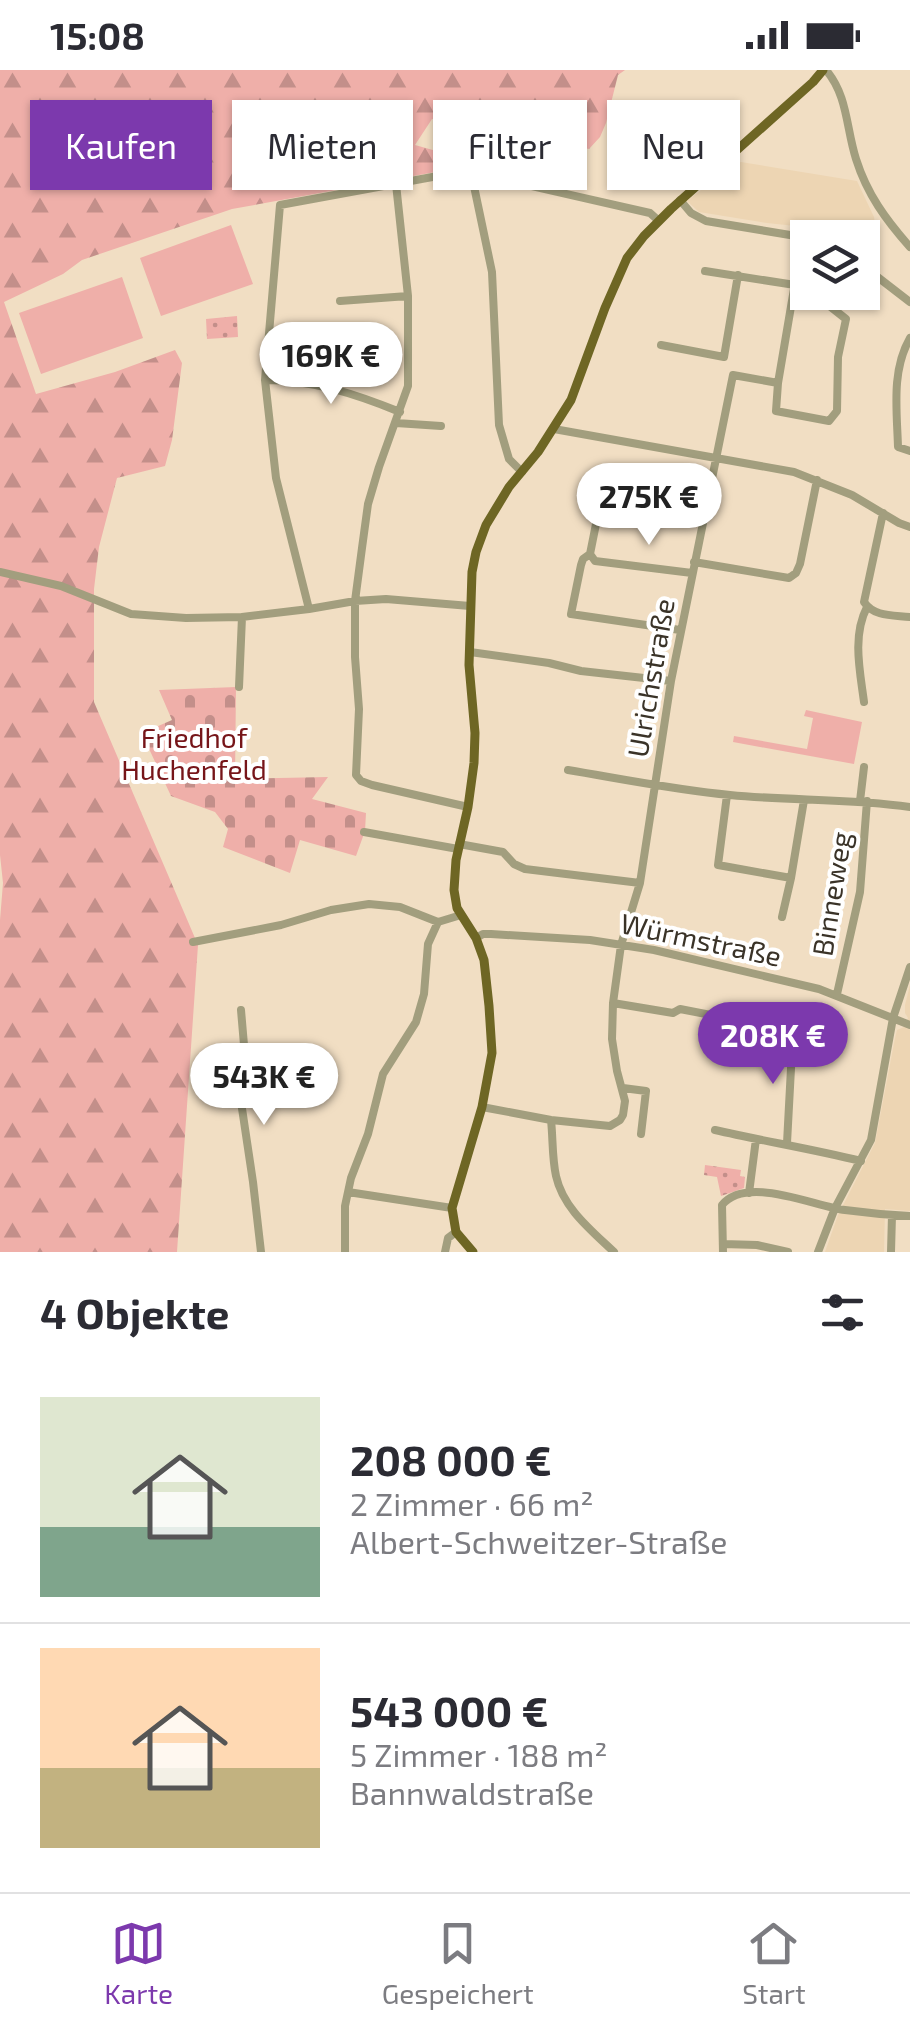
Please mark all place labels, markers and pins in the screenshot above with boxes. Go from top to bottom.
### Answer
pin: 169K € [250,322,412,407]
pin: 275K € [568,463,730,548]
pin: 208K € [692,1002,854,1087]
pin: 543K € [183,1043,345,1128]

